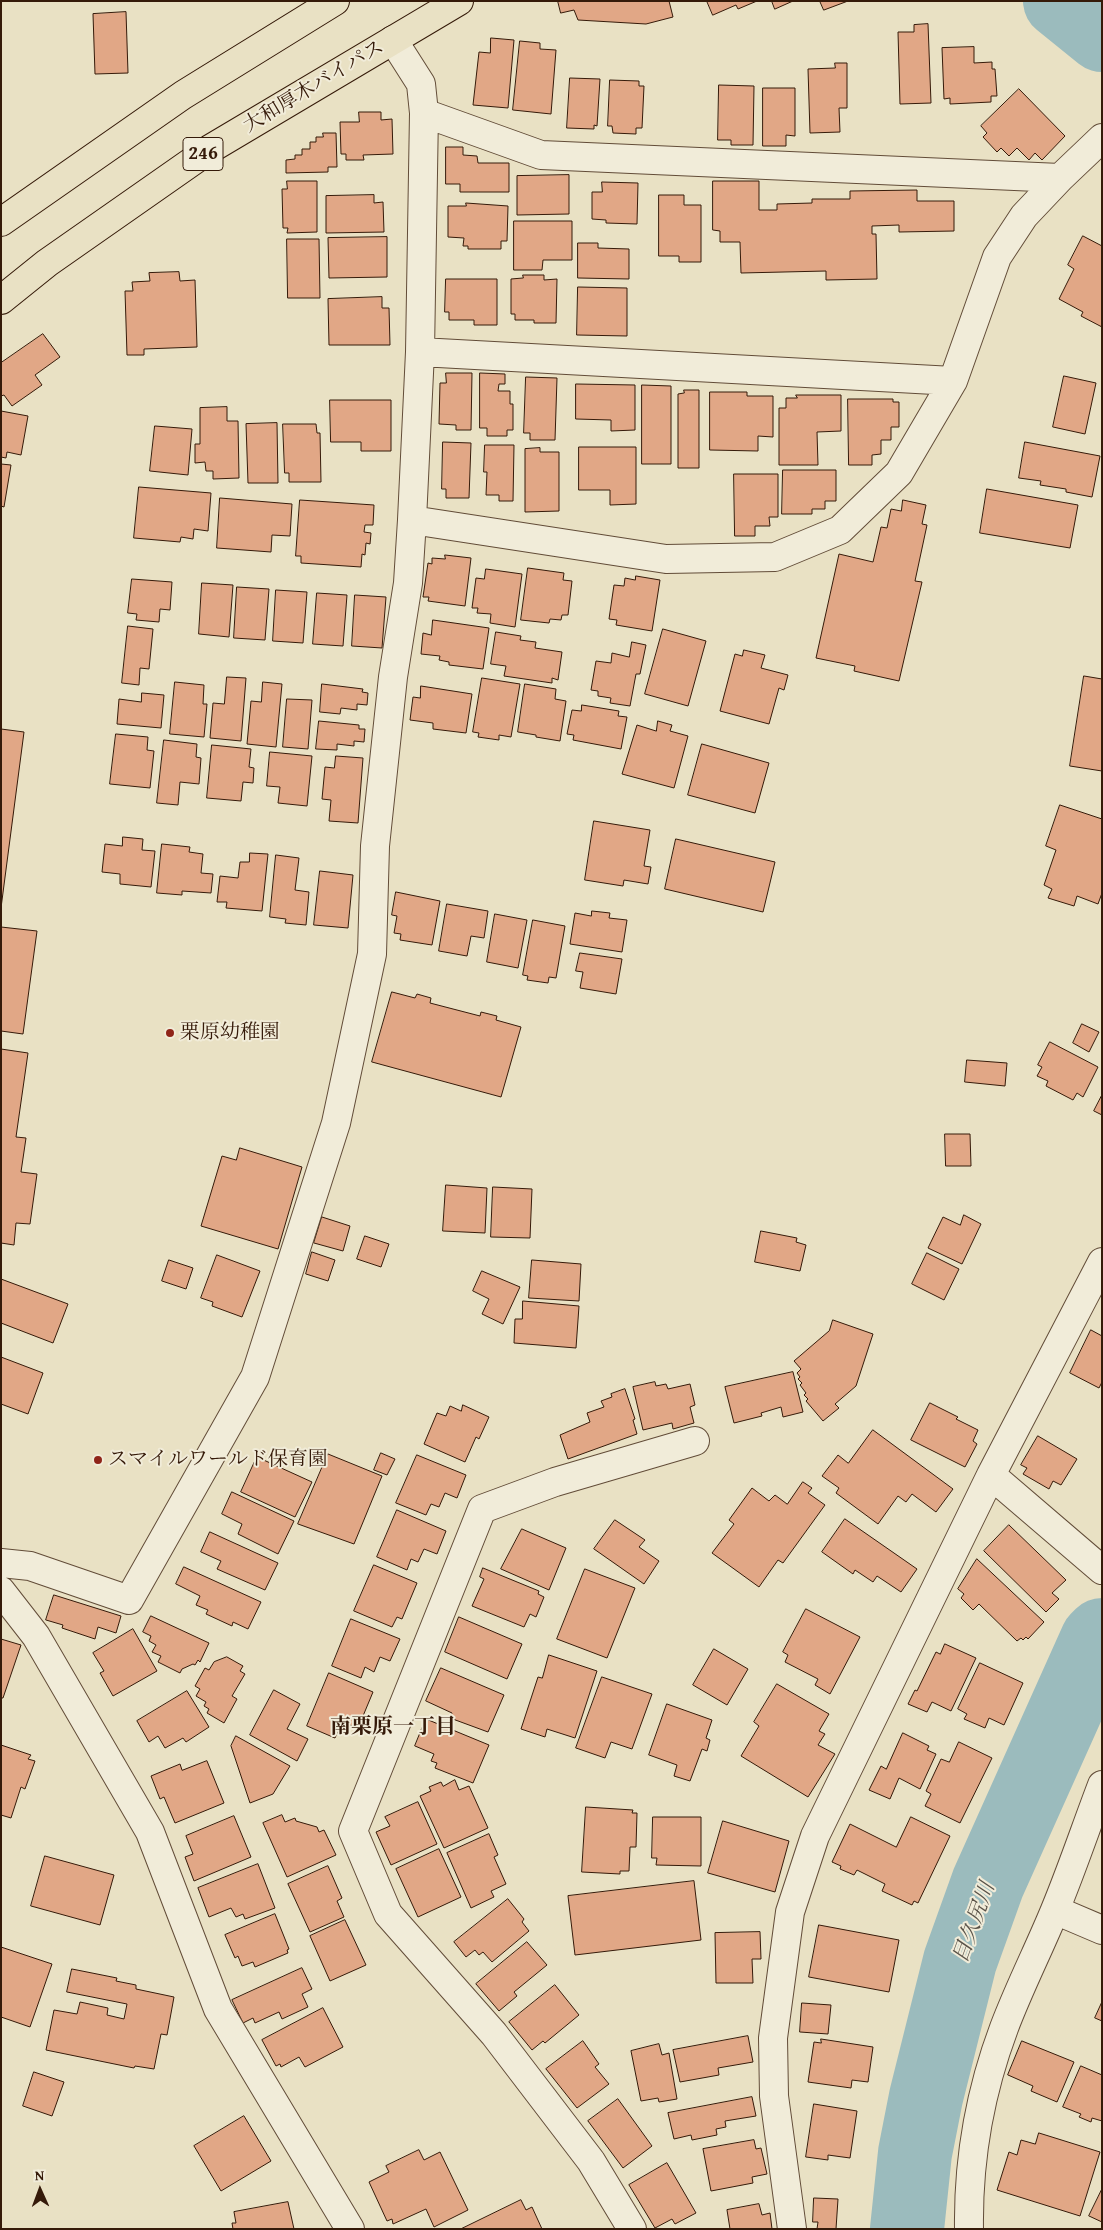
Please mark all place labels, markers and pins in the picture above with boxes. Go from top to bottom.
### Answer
place label: 栗原幼稚園 [180,1021,280,1045]
marker: 栗原幼稚園 [164,1027,176,1039]
place label: スマイルワールド保育園 [108,1448,328,1472]
marker: スマイルワールド保育園 [92,1454,104,1466]

